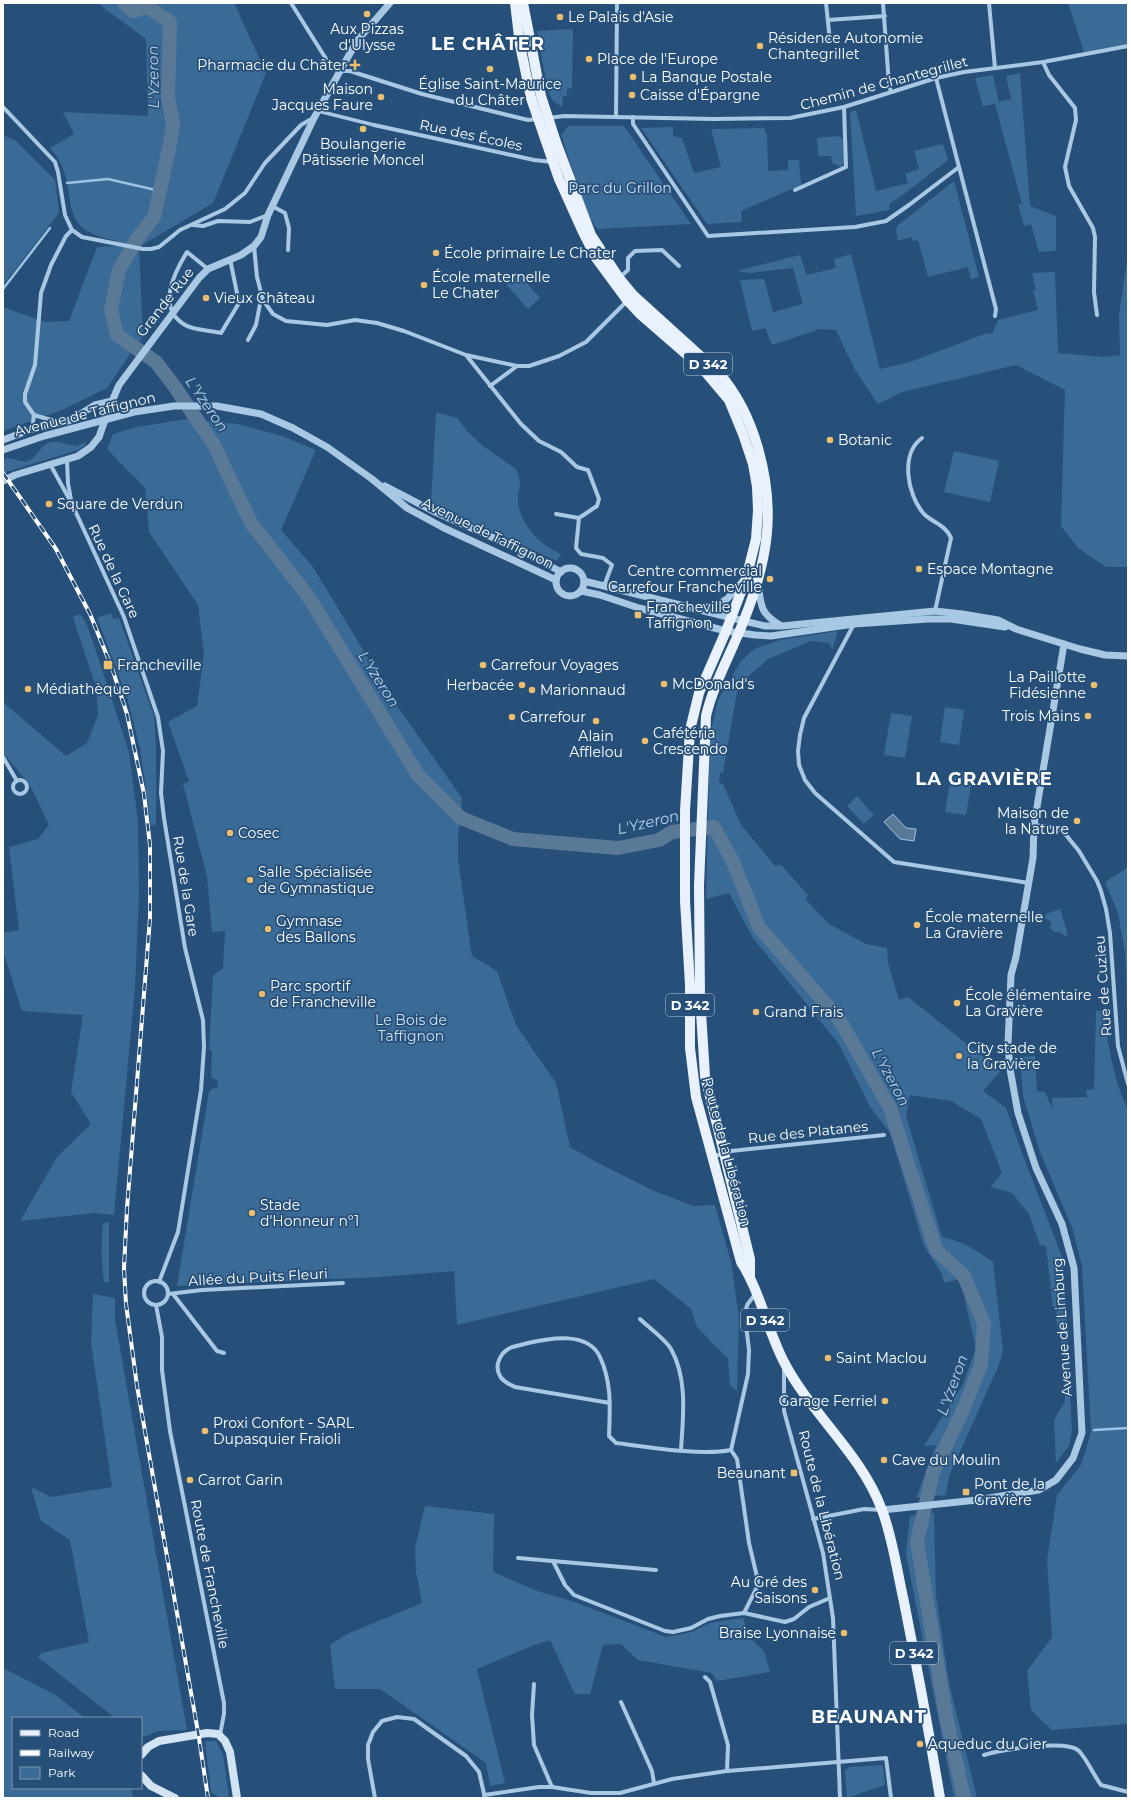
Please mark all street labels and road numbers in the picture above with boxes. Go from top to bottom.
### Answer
street label: Chemin de Chantegrillet [798,52,970,114]
street label: Rue des Écoles [418,115,524,155]
street label: Grande Rue [132,264,198,340]
road number: D 342 [684,353,732,375]
street label: Avenue de Taffignon [13,388,157,440]
street label: Avenue de Taffignon [419,493,557,573]
street label: Rue de la Gare [84,521,144,621]
street label: Rue de la Gare [169,834,203,938]
street label: Rue de Cuzieu [1090,935,1116,1037]
road number: D 342 [666,994,714,1016]
street label: Route de la Libération [698,1075,756,1229]
street label: Rue des Platanes [747,1117,869,1147]
street label: Avenue de Limburg [1048,1257,1076,1397]
street label: Allée du Puits Fleuri [188,1264,328,1290]
road number: D 342 [741,1309,789,1331]
street label: Route de la Libération [795,1428,849,1582]
street label: Route de Francheville [187,1498,233,1650]
road number: D 342 [890,1642,938,1664]

